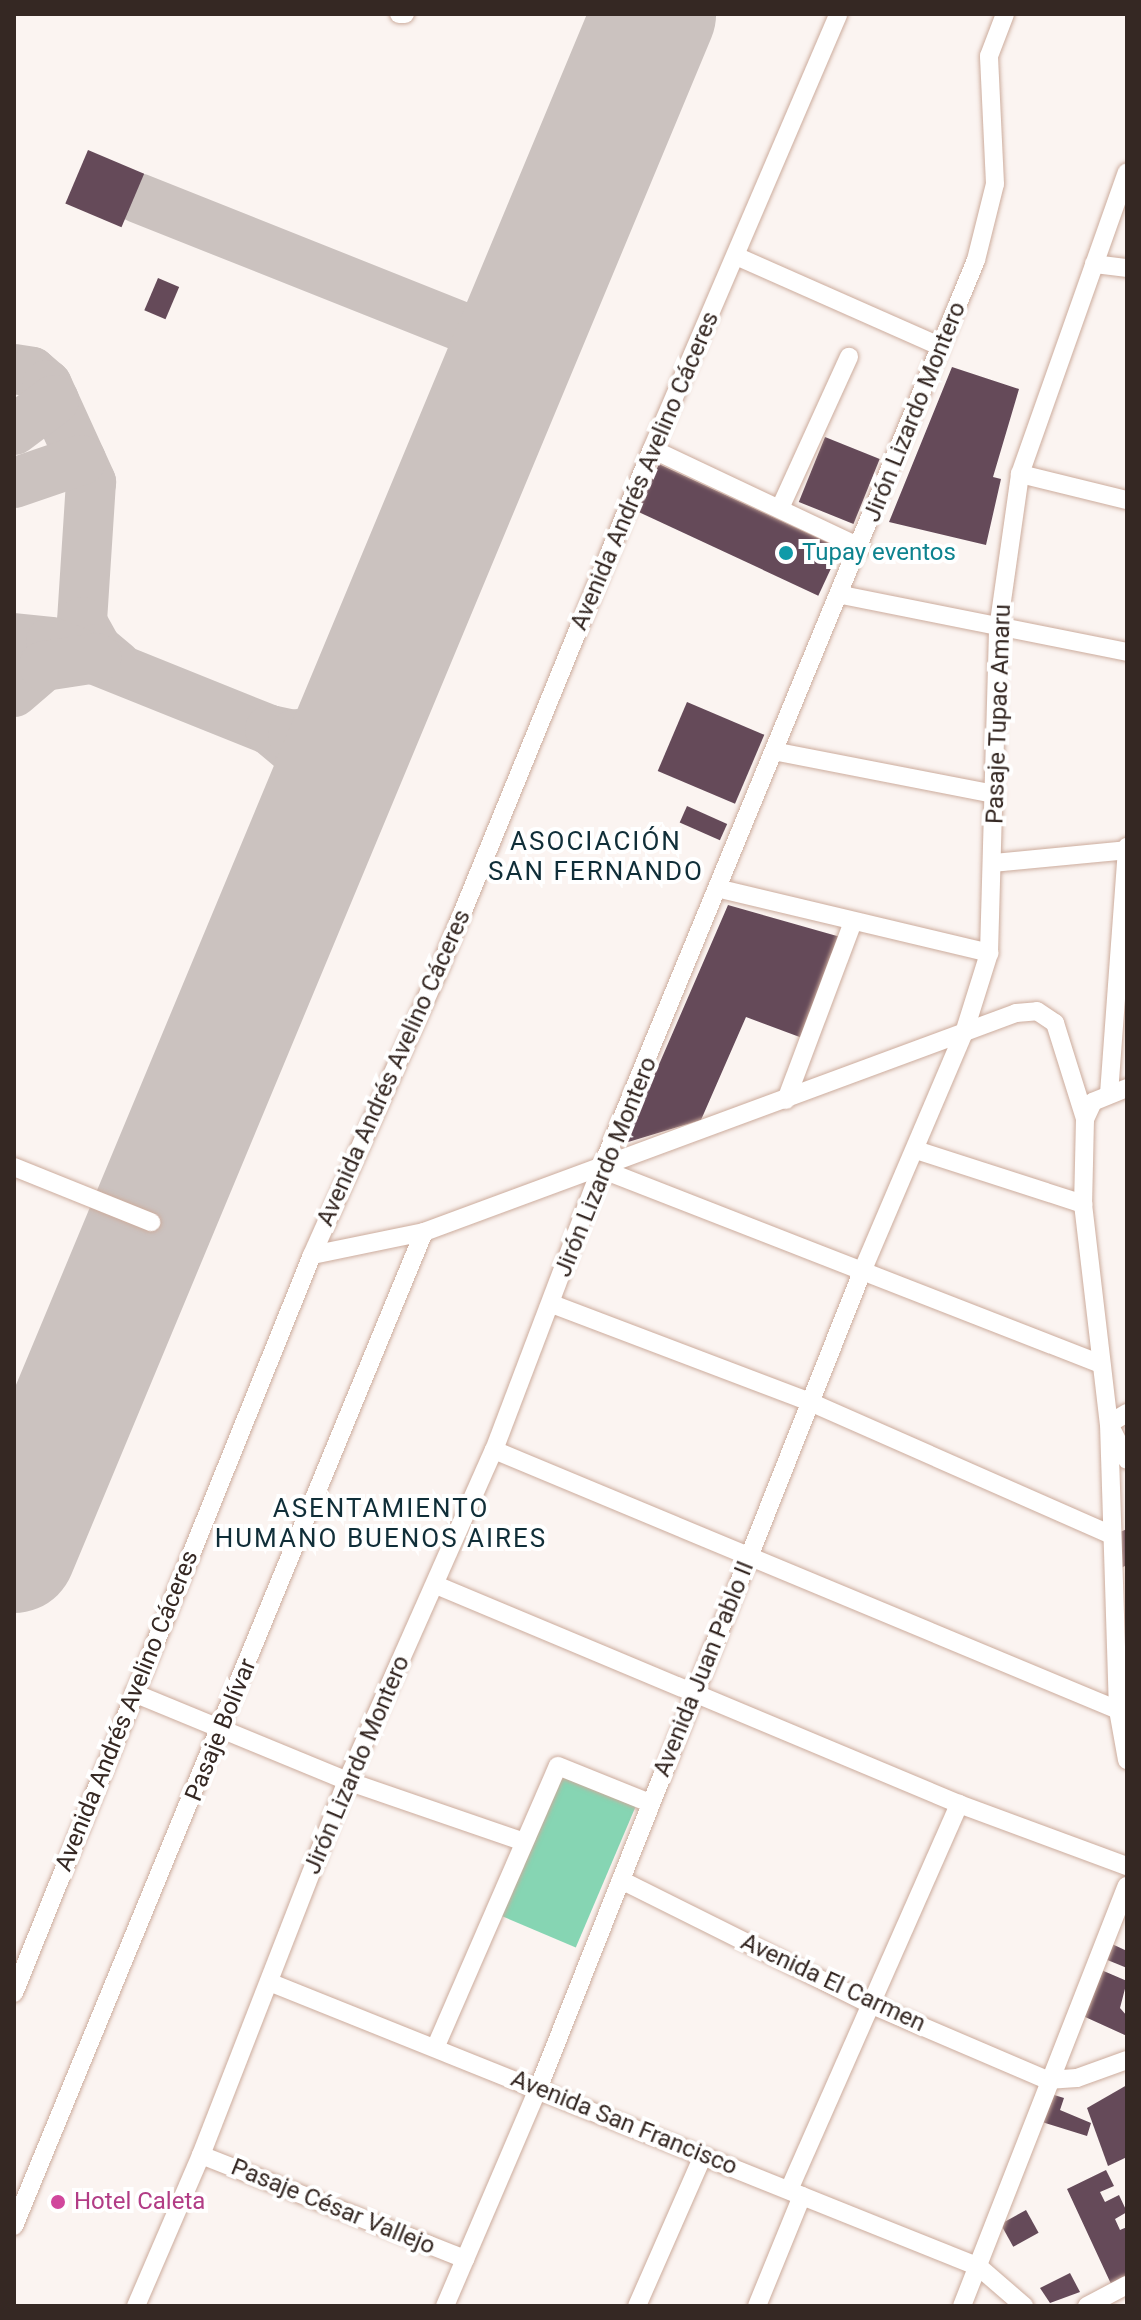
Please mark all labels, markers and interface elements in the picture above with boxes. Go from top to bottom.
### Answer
street label: Jirón Lizardo Montero [858,298,972,526]
street label: Avenida Andrés Avelino Cáceres [565,307,725,635]
place label: Tupay eventos [802,539,956,567]
marker: Tupay eventos [777,544,795,562]
street label: Pasaje Tupac Amaru [981,603,1017,825]
district label: ASOCIACIÓN SAN FERNANDO [488,826,704,888]
street label: Avenida Andrés Avelino Cáceres [311,905,477,1231]
street label: Jirón Lizardo Montero [549,1053,663,1281]
district label: ASENTAMIENTO HUMANO BUENOS AIRES [215,1493,547,1554]
street label: Avenida Andrés Avelino Cáceres [49,1547,205,1875]
street label: Avenida Juan Pablo II [648,1557,760,1781]
street label: Jirón Lizardo Montero [298,1651,416,1879]
street label: Pasaje Bolívar [179,1655,263,1805]
street label: Avenida El Carmen [736,1928,930,2038]
street label: Avenida San Francisco [507,2064,741,2182]
street label: Pasaje César Vallejo [227,2153,439,2261]
place label: Hotel Caleta [74,2188,205,2216]
marker: Hotel Caleta [49,2193,67,2211]

